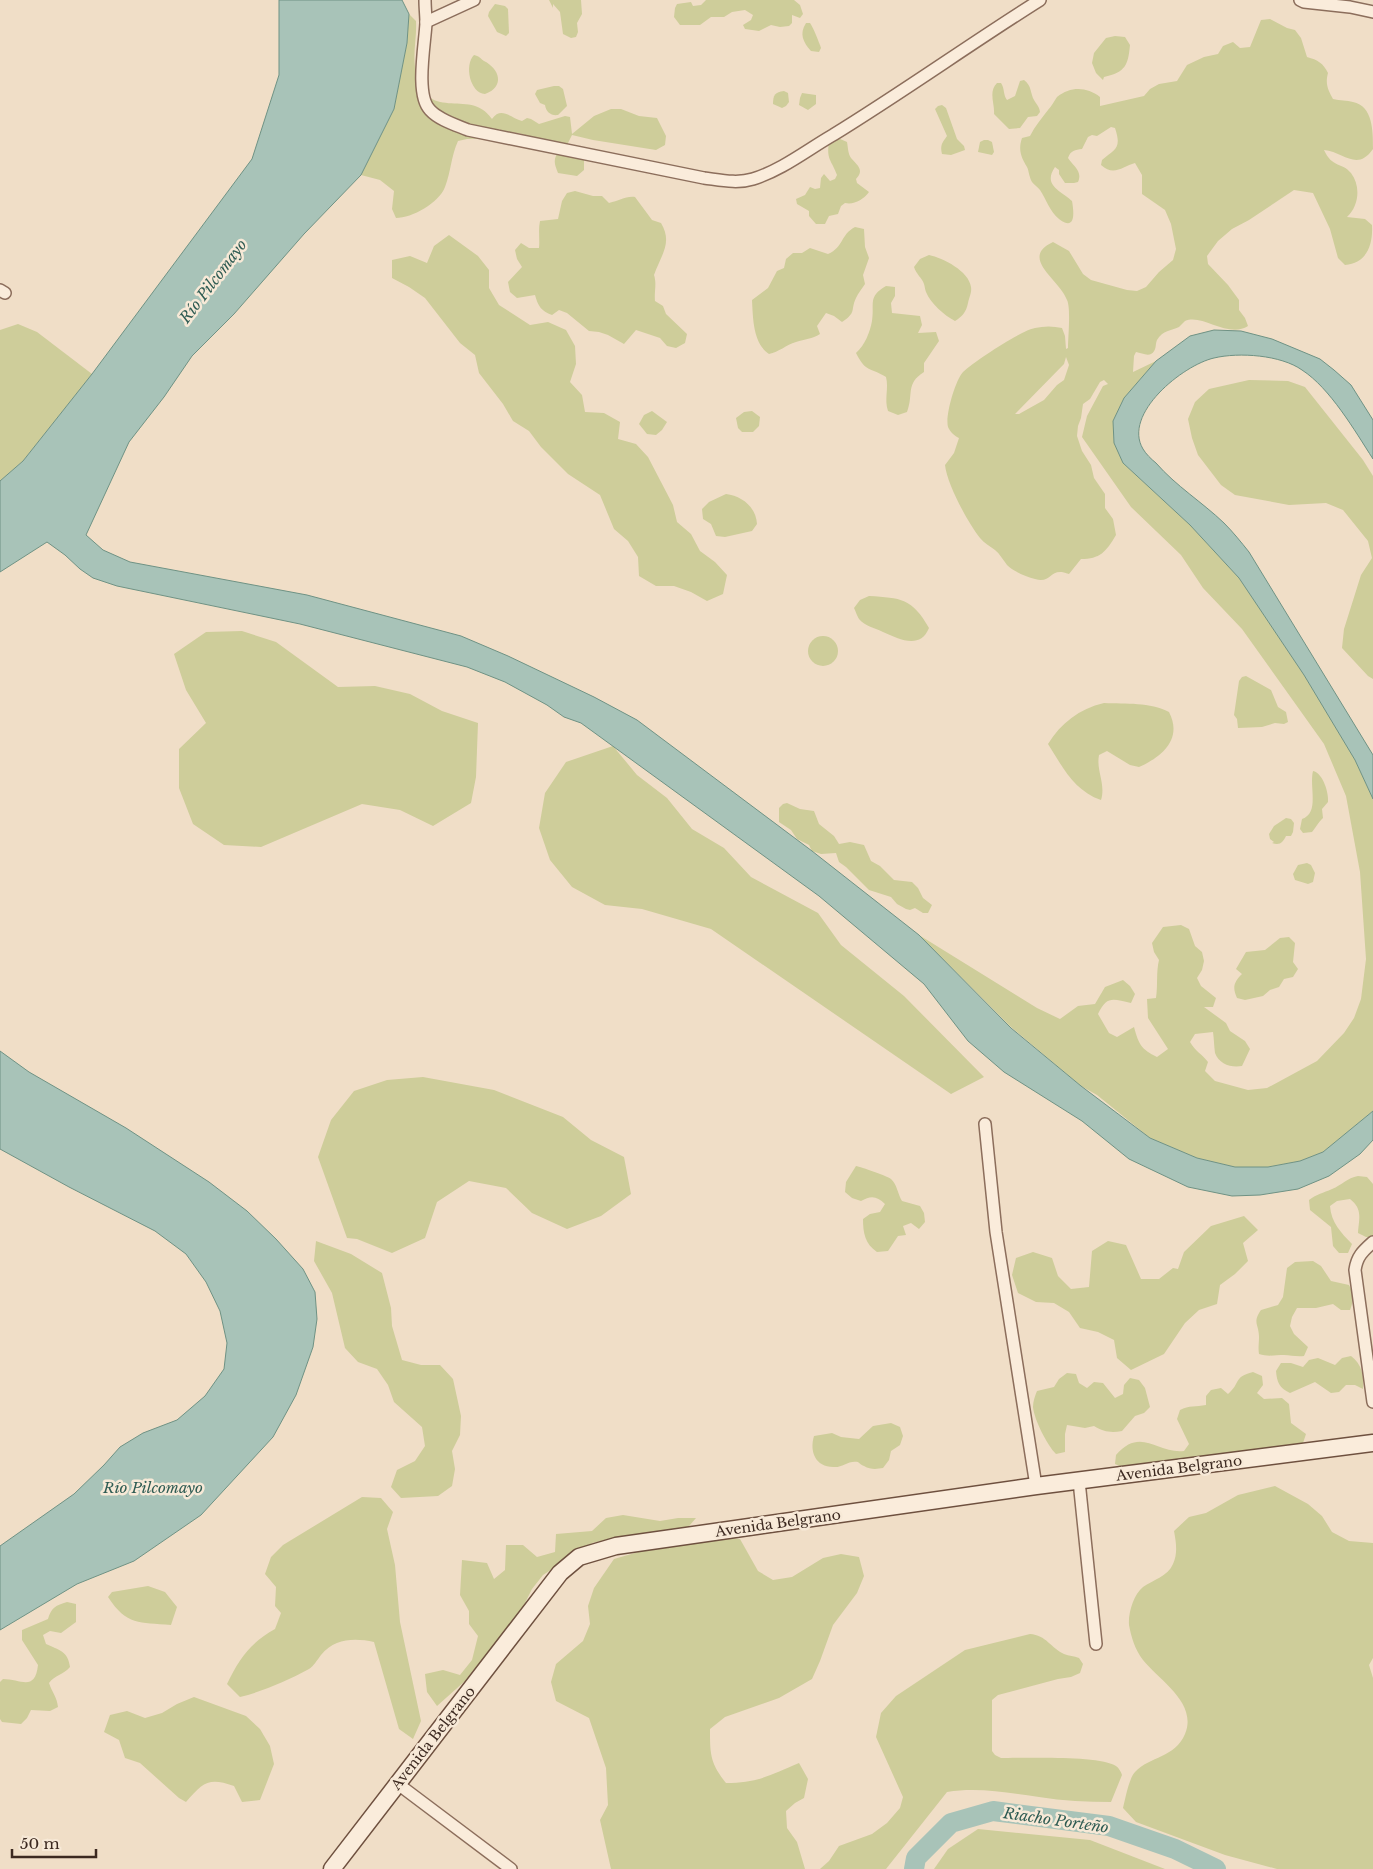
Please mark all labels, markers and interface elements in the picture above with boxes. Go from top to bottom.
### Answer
water label: Río Pilcomayo [175,235,251,327]
street label: Avenida Belgrano [1114,1451,1243,1485]
water label: Río Pilcomayo [102,1478,203,1497]
street label: Avenida Belgrano [713,1505,842,1541]
street label: Avenida Belgrano [386,1683,479,1794]
water label: Riacho Porteño [1001,1803,1110,1837]
scale bar [12,1826,96,1858]
text: 50 m [20,1834,60,1853]

